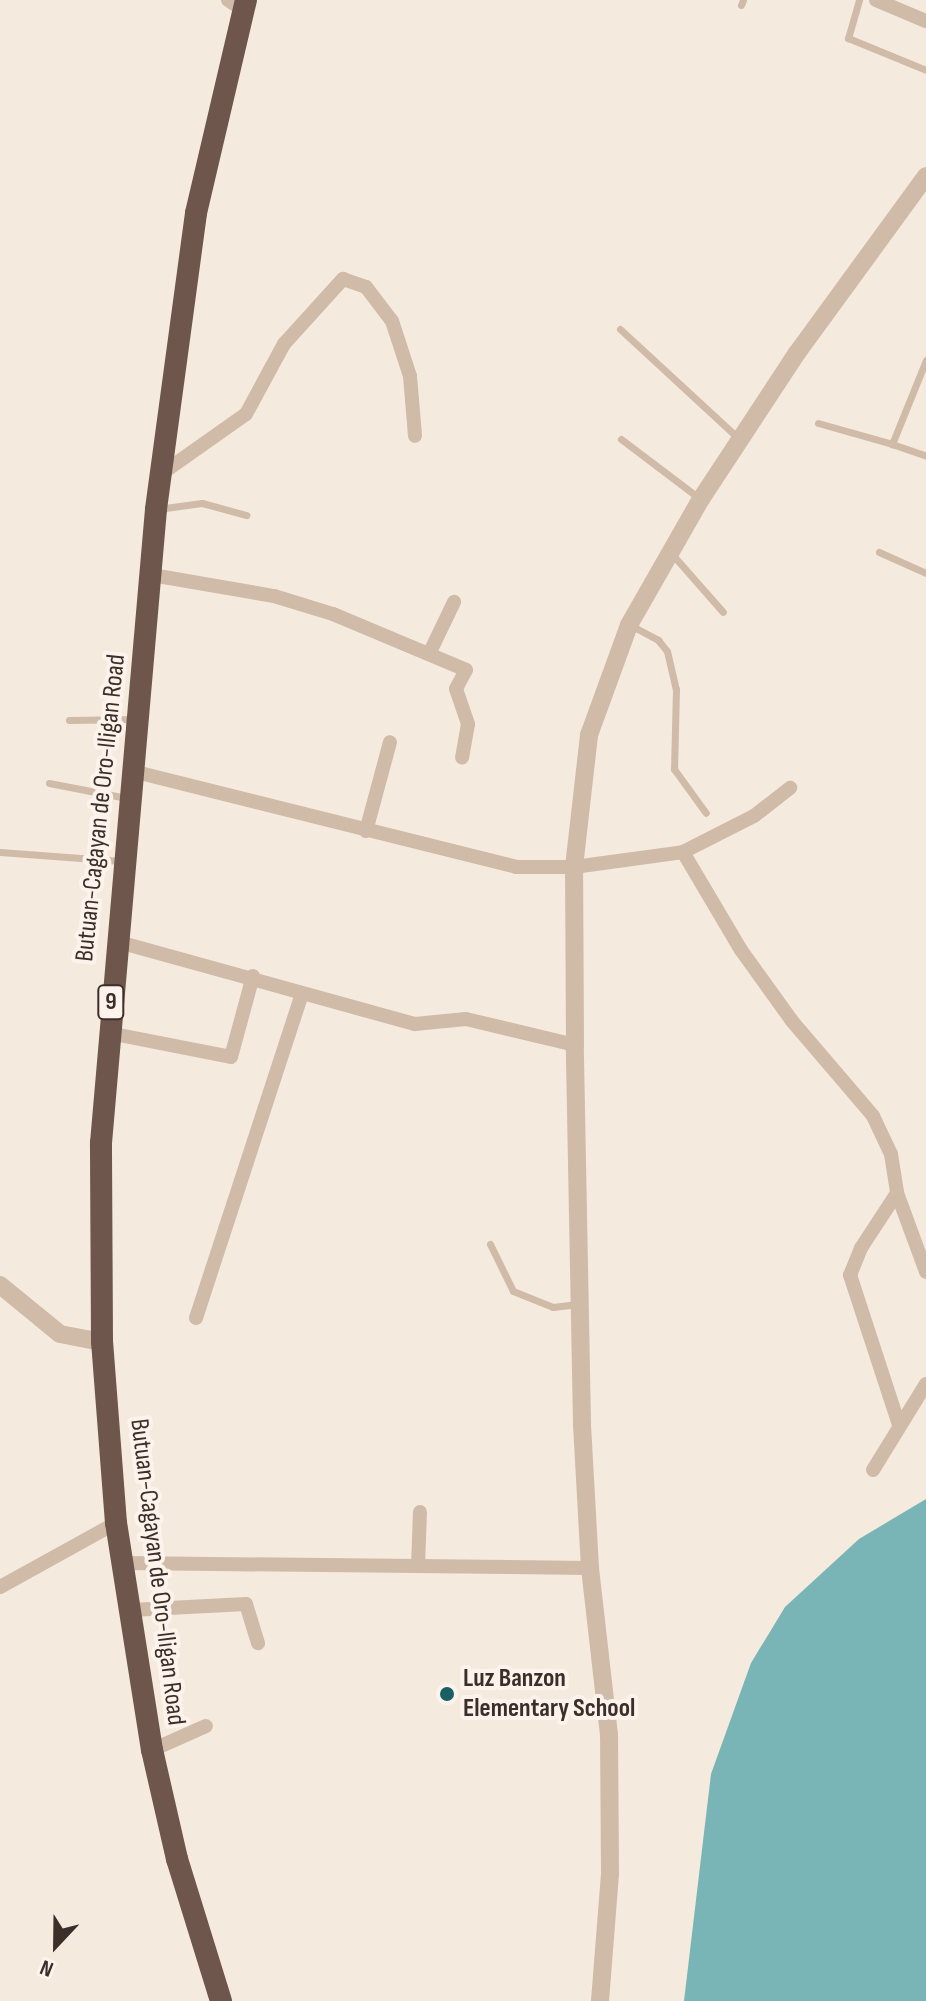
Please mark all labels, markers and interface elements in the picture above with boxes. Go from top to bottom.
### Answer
street label: Butuan-Cagayan de Oro-Iligan Road [69,653,133,963]
road number: 9 [97,982,125,1022]
street label: Butuan-Cagayan de Oro-Iligan Road [123,1417,191,1727]
place label: Luz Banzon Elementary School [463,1663,635,1724]
marker: Luz Banzon Elementary School [438,1685,456,1703]
north arrow [16,1905,96,1985]
text: N [36,1953,57,1982]

